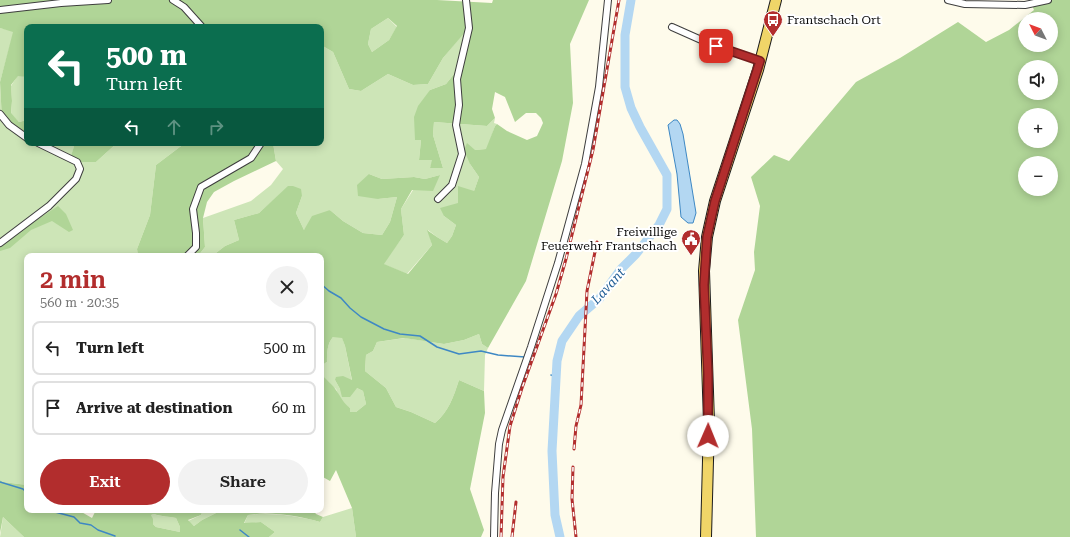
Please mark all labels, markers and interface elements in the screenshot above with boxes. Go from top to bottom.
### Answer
bus stop icon: Frantschach Ort [762,9,784,37]
north arrow [1018,12,1058,52]
map controls [1018,12,1058,196]
place label: Frantschach Ort [787,13,881,27]
pin [699,29,733,63]
icon: arrive [705,35,727,57]
text: 500 m [106,39,187,72]
icon: left [40,40,92,92]
button: sound [1018,60,1058,100]
text: Turn left [106,73,182,94]
button: + [1018,108,1058,148]
icon: left [121,116,143,138]
icon: ahead [163,116,185,138]
icon: right [205,116,227,138]
button: − [1018,156,1058,196]
place label: Freiwillige Feuerwehr Frantschach [541,225,677,253]
public building icon: Freiwillige Feuerwehr Frantschach [680,228,702,256]
water label: Lavant [587,265,628,308]
text: 2 min [40,266,106,294]
button: close [266,266,308,308]
text: 560 m · 20:35 [40,295,119,310]
icon: left [42,337,64,359]
text: Turn left [76,339,144,357]
text: 500 m [263,339,306,357]
icon: arrive [42,397,64,419]
text: Arrive at destination [76,399,232,417]
text: 60 m [272,399,306,417]
position arrow [687,415,729,457]
button: Exit [40,459,170,505]
button: Share [178,459,308,505]

